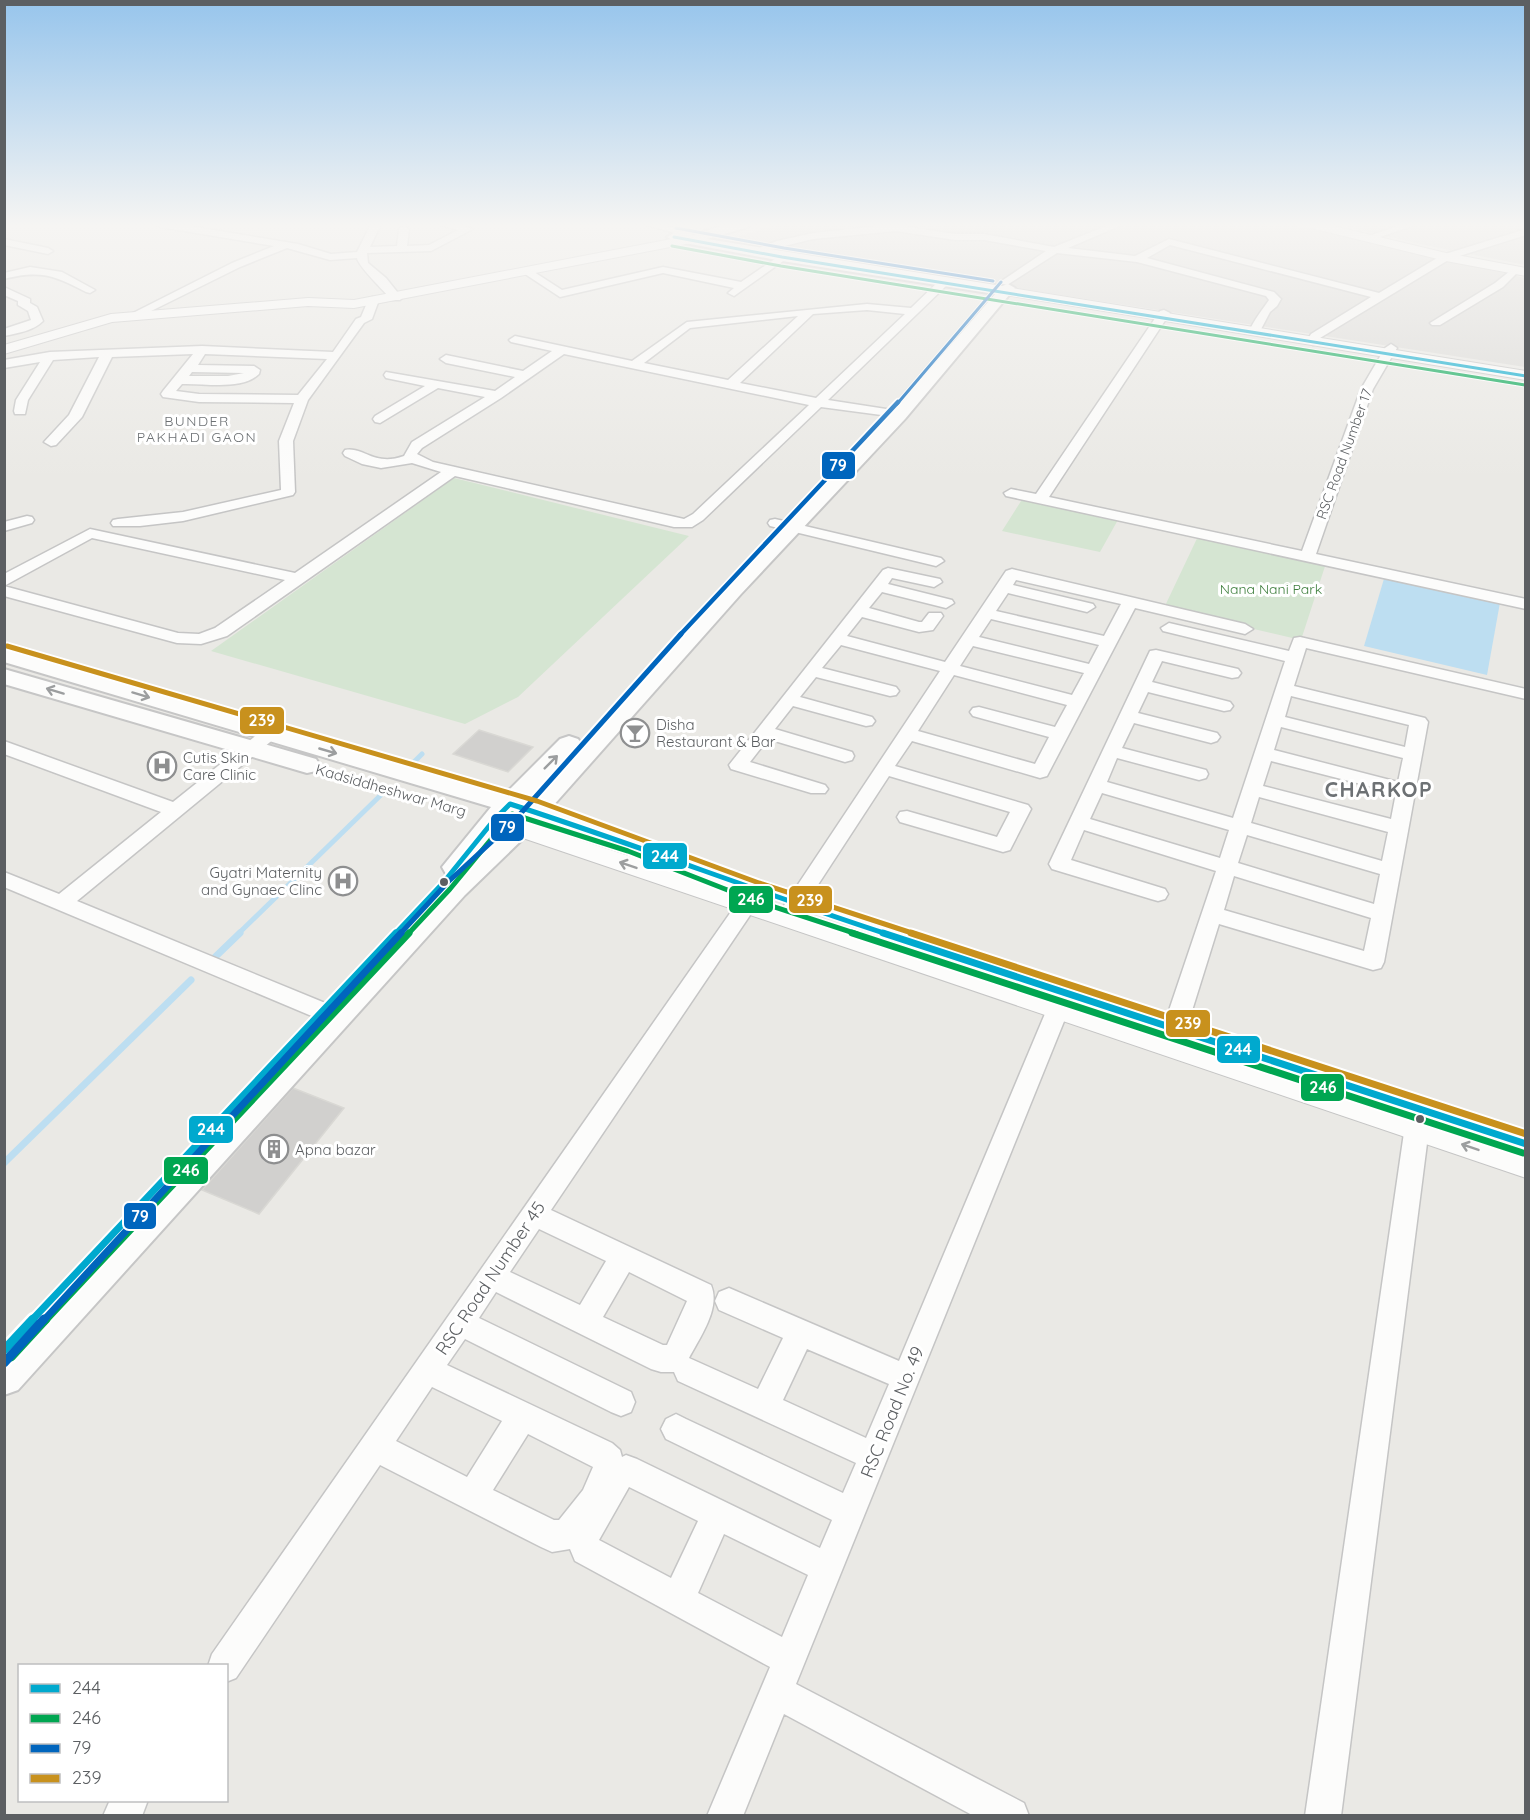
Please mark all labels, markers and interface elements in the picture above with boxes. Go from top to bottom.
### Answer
street label: RSC Road Number 17 [1312,386,1376,522]
district label: BUNDER PAKHADI GAON [137,412,257,446]
line badge: 79 [821,451,856,480]
text: 79 [829,455,847,475]
park label: Nana Nani Park [1220,580,1322,598]
one-way arrow [46,685,65,696]
one-way arrow [131,690,150,701]
line badge: 239 [239,706,285,735]
text: 239 [249,710,275,730]
place label: Disha Restaurant & Bar [656,715,776,751]
bar icon: Disha Restaurant & Bar [619,717,651,749]
one-way arrow [318,746,337,757]
place label: Cutis Skin Care Clinic [183,748,256,784]
hospital icon: Cutis Skin Care Clinic [146,750,178,782]
one-way arrow [544,755,558,770]
street label: Kadsiddheshwar Marg [313,759,469,821]
district label: CHARKOP [1325,776,1433,802]
line badge: 79 [490,813,525,842]
text: 79 [498,817,516,837]
line badge: 244 [642,842,688,870]
text: 244 [651,846,680,866]
one-way arrow [619,858,638,869]
place label: Gyatri Maternity and Gynaec Clinc [201,863,322,899]
hospital icon: Gyatri Maternity and Gynaec Clinc [327,865,359,897]
unlabelled marker [438,876,450,888]
line badge: 246 [728,885,774,914]
line badge: 239 [788,885,833,914]
text: 246 [737,889,765,909]
text: 239 [797,890,823,910]
line badge: 239 [1165,1009,1211,1038]
text: 239 [1175,1013,1201,1033]
line badge: 244 [1216,1035,1261,1064]
text: 244 [1224,1039,1253,1059]
line badge: 246 [1300,1073,1345,1102]
text: 246 [1309,1077,1337,1097]
unlabelled marker [1414,1113,1426,1125]
line badge: 244 [188,1115,234,1144]
text: 244 [197,1119,226,1139]
building icon: Apna bazar [258,1133,290,1165]
place label: Apna bazar [295,1140,376,1159]
one-way arrow [1461,1141,1480,1152]
line badge: 246 [163,1156,209,1185]
text: 246 [172,1160,200,1180]
street label: RSC Road Number 45 [430,1197,550,1359]
line badge: 79 [123,1202,157,1230]
text: 79 [131,1206,149,1226]
street label: RSC Road No. 49 [855,1343,929,1481]
legend [18,1664,228,1802]
text: 244 [72,1676,101,1699]
text: 246 [72,1706,101,1729]
text: 79 [72,1736,91,1759]
text: 239 [72,1766,101,1789]

